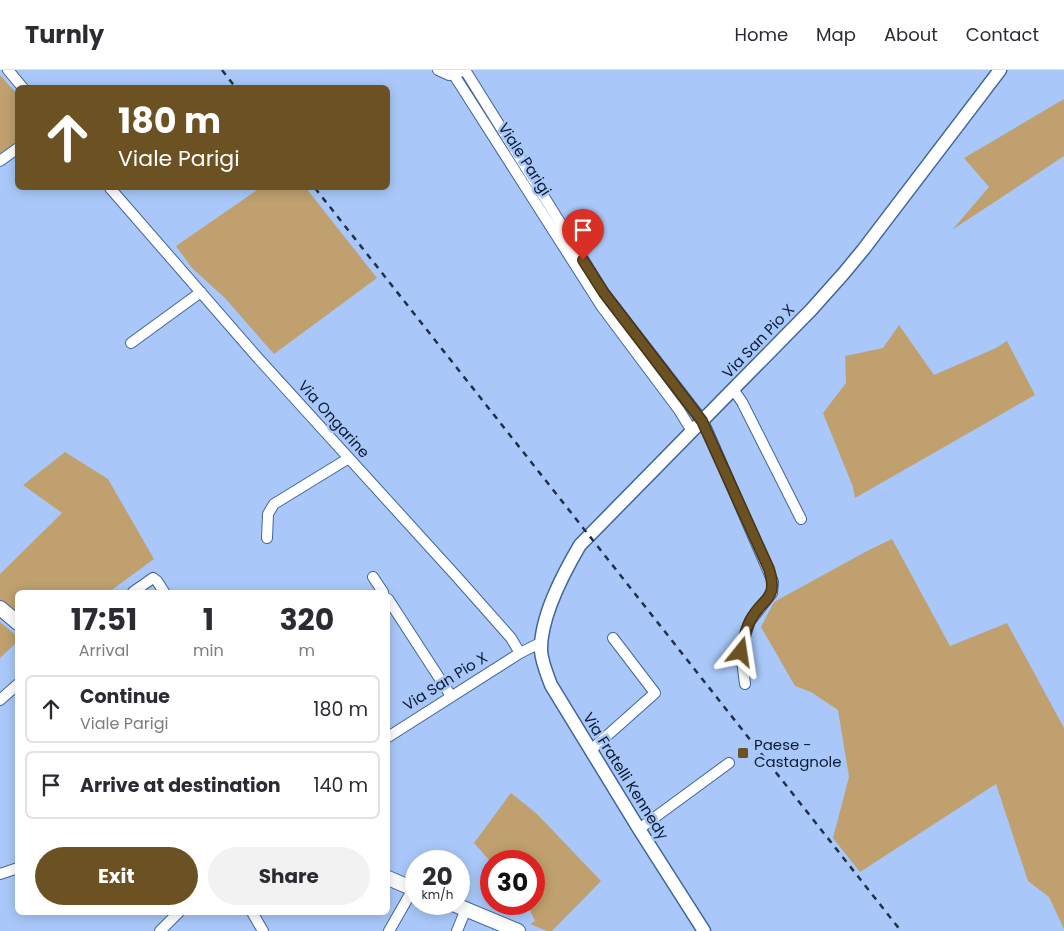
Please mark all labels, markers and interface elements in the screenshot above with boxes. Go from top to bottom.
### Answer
text: Turnly [25,18,104,51]
text: Home [734,22,788,47]
text: Map [816,22,856,47]
text: About [884,22,938,47]
text: Contact [966,22,1039,47]
text: 180 m [118,96,221,145]
icon: ahead [35,105,100,170]
street label: Viale Parigi [494,119,556,199]
text: Viale Parigi [118,143,240,174]
pin [562,209,604,260]
icon: arrive [569,216,597,244]
street label: Via San Pio X [717,299,799,383]
street label: Via Ongarine [293,376,375,462]
text: 17:51 [71,598,137,641]
text: 1 [203,598,214,641]
text: 320 [279,598,334,641]
position arrow [714,625,766,677]
text: Arrival [79,639,129,662]
text: min [193,639,224,662]
text: m [299,639,315,662]
street label: Via San Pio X [399,647,491,715]
text: Continue [80,683,170,710]
icon: ahead [37,695,65,723]
text: 180 m [313,696,368,723]
street label: Via Fratelli Kennedy [578,708,674,844]
text: Viale Parigi [80,712,168,735]
place label: Paese - Castagnole [754,734,841,772]
marker: Paese - Castagnole [736,746,750,760]
icon: arrive [37,771,65,799]
text: Arrive at destination [80,772,281,799]
text: 140 m [313,772,368,799]
button: Exit [35,847,198,905]
button: Share [208,847,370,905]
speed limit sign: 30 [480,850,545,915]
text: 20 [422,859,453,894]
text: km/h [422,886,453,903]

